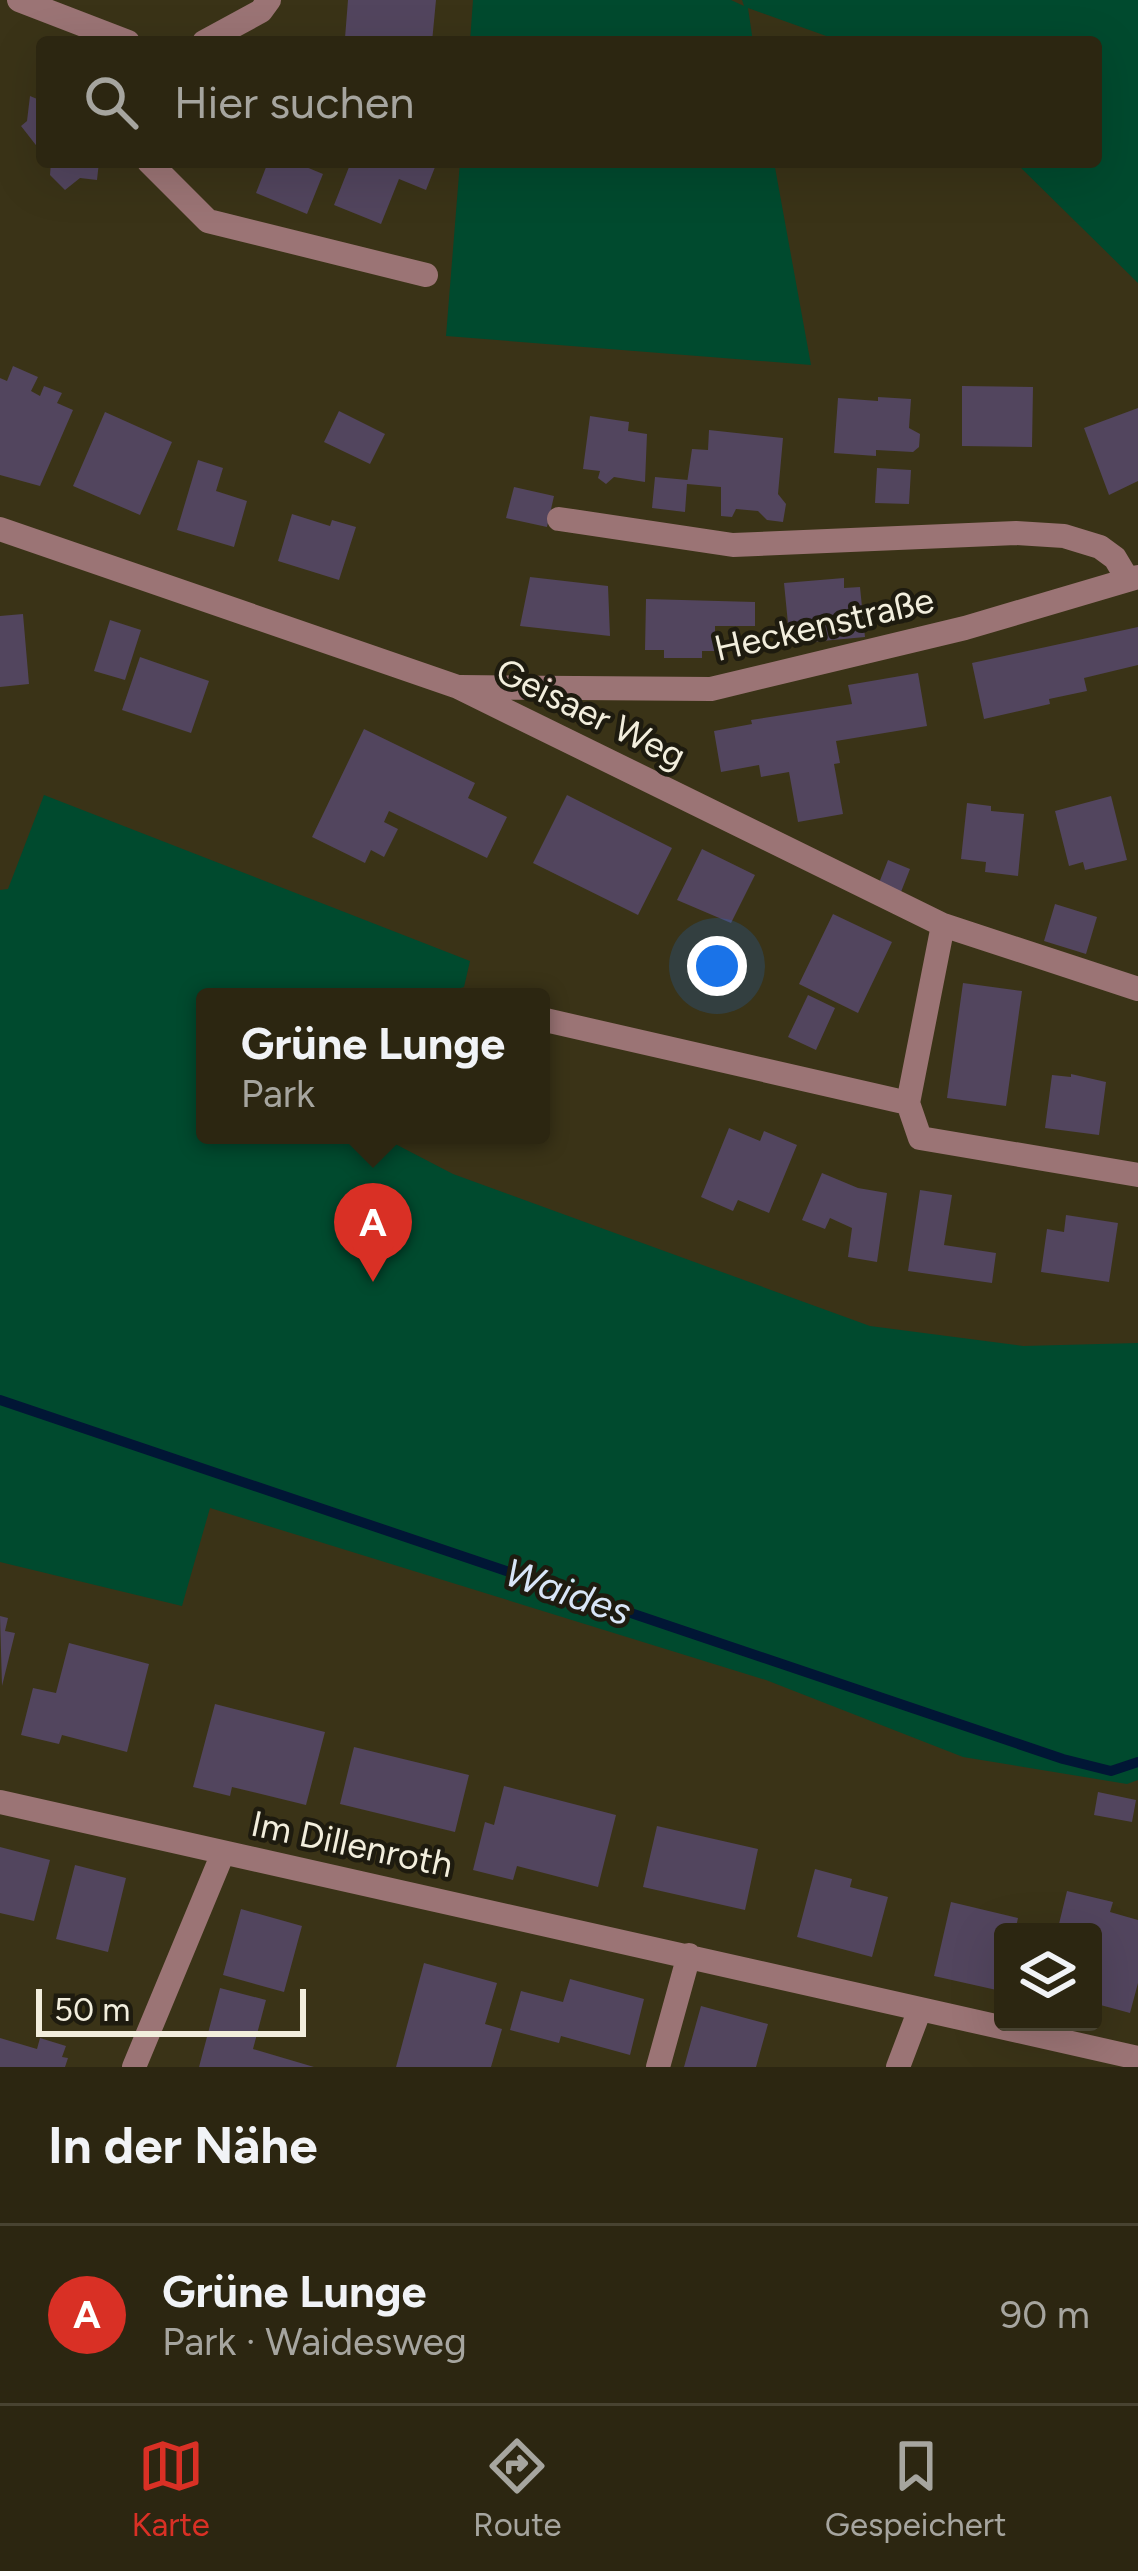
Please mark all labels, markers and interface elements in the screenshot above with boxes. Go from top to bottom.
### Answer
search box [36,36,1102,168]
icon: search [78,69,144,135]
text: Hier suchen [174,75,414,129]
street label: Heckenstraße [710,578,938,670]
street label: Geisaer Weg [489,649,693,777]
your location [687,936,747,996]
popup [196,988,550,1144]
text: Grüne Lunge [241,1016,505,1070]
text: Park [241,1070,315,1117]
pin: A [334,1183,412,1282]
water label: Waides [499,1549,637,1635]
street label: Im Dillenroth [247,1802,457,1886]
map controls [994,1923,1102,2031]
button: layers [994,1923,1102,2031]
scale bar [36,1983,306,2036]
text: 50 m [54,1990,130,2029]
text: In der Nähe [48,2115,318,2176]
text: Grüne Lunge [162,2264,427,2318]
text: A [73,2291,101,2338]
text: 90 m [1000,2291,1090,2338]
text: Park · Waidesweg [162,2318,467,2365]
tab: Karte [132,2433,210,2544]
tab: Route [473,2433,562,2544]
tab: Gespeichert [825,2433,1006,2544]

